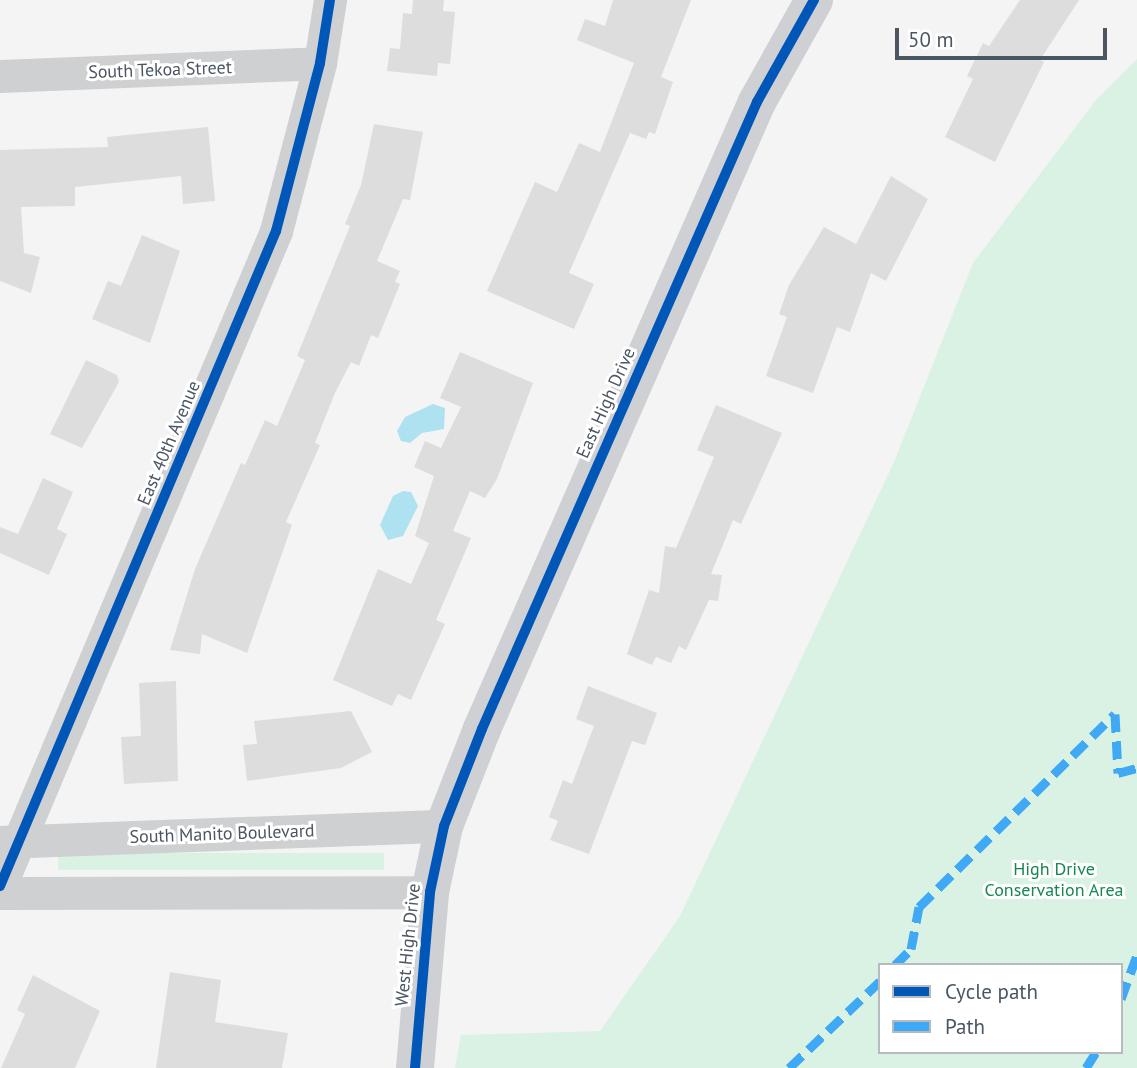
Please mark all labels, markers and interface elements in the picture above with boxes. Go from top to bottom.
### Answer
scale bar [899,14,1111,58]
text: 50 m [908,26,954,53]
street label: South Tekoa Street [88,57,232,83]
street label: East High Drive [572,344,640,462]
street label: East 40th Avenue [133,377,205,509]
street label: South Manito Boulevard [129,820,315,848]
park label: High Drive Conservation Area [984,859,1124,902]
street label: West High Drive [391,883,425,1007]
legend [878,963,1123,1054]
text: Cycle path [945,978,1038,1005]
text: Path [945,1013,985,1040]

